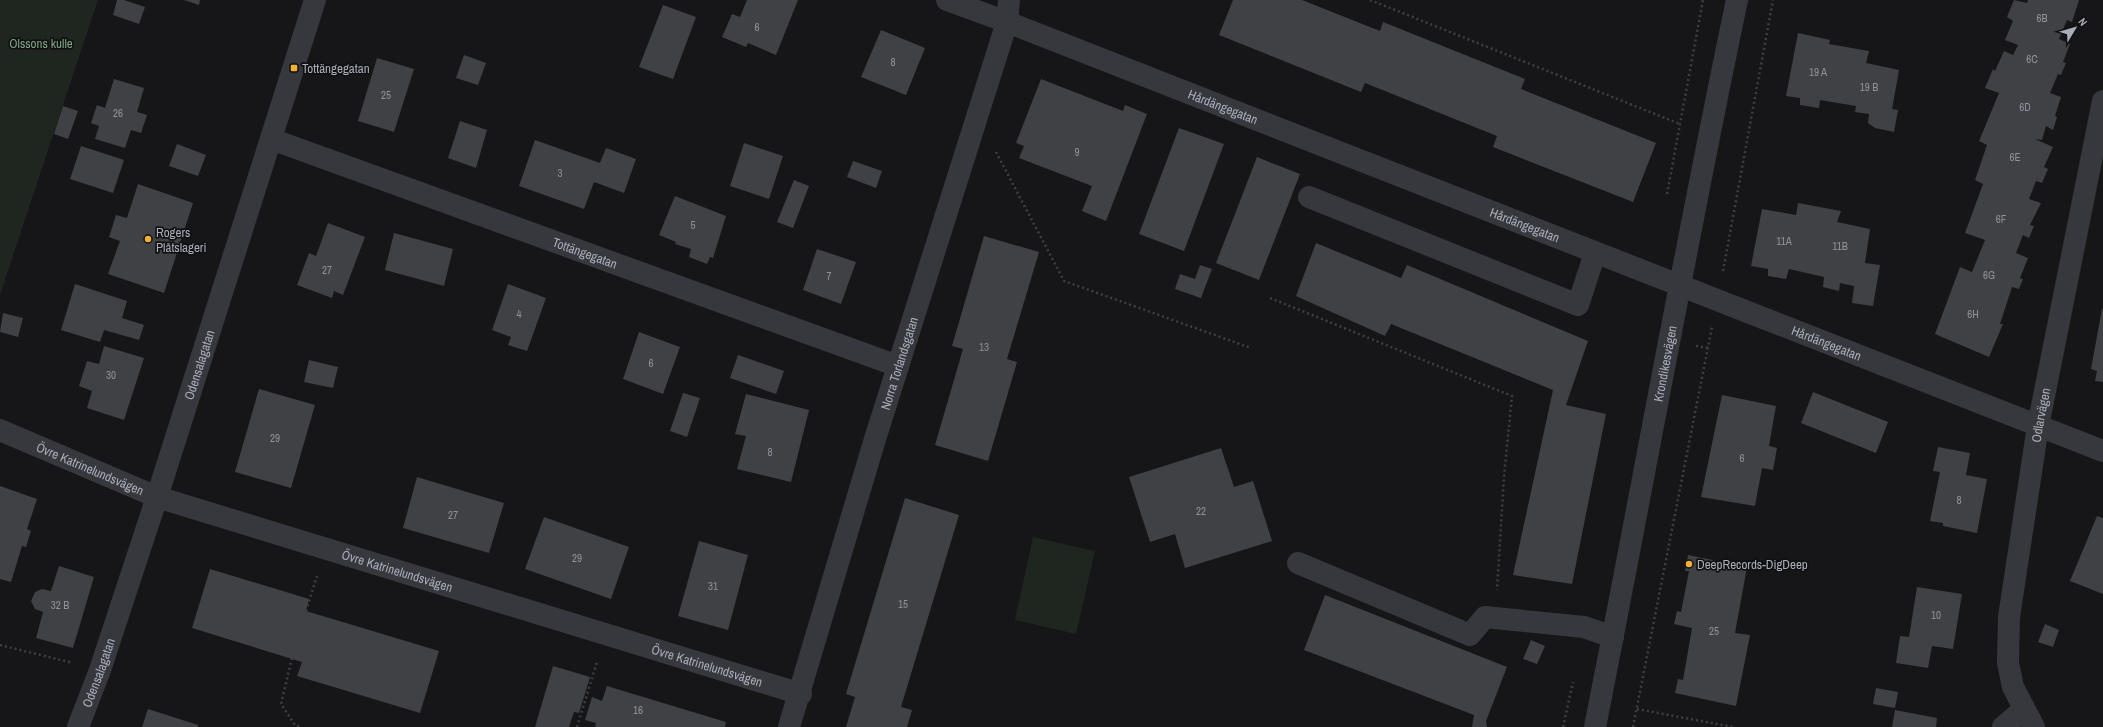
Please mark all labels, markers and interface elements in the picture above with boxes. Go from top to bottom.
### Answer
north arrow [2055,8,2095,48]
house number: 6B [2036,11,2048,25]
text: N [2075,15,2090,29]
house number: 6 [754,20,760,34]
park label: Olssons kulle [9,35,73,52]
house number: 6C [2026,52,2038,66]
house number: 8 [890,55,896,69]
place label: Tottängegatan [302,60,370,77]
marker: Tottängegatan [289,63,299,73]
house number: 19 A [1809,65,1828,79]
house number: 19 B [1860,80,1878,94]
street label: Hårdängegatan [1186,86,1260,128]
house number: 25 [381,88,391,102]
house number: 6D [2019,100,2031,114]
house number: 26 [113,106,123,120]
house number: 9 [1074,145,1080,159]
house number: 6E [2009,150,2021,164]
house number: 3 [557,166,563,180]
street label: Hårdängegatan [1487,204,1562,247]
house number: 6F [1996,212,2007,226]
house number: 5 [690,218,696,232]
place label: Rogers Plåtslageri [156,224,206,256]
marker: Rogers Plåtslageri [143,234,153,244]
street label: Tottängegatan [550,234,620,273]
house number: 11A [1776,234,1793,248]
house number: 11B [1832,239,1848,253]
house number: 27 [322,263,332,277]
house number: 6G [1983,268,1995,282]
house number: 7 [826,269,832,283]
house number: 4 [516,307,522,321]
house number: 6H [1967,307,1979,321]
street label: Norra Torlandsgatan [877,315,922,412]
street label: Hårdängegatan [1789,322,1864,365]
street label: Krondikesvägen [1650,324,1681,403]
street label: Odensalagatan [180,328,219,402]
house number: 13 [979,340,989,354]
house number: 6 [648,356,654,370]
house number: 30 [106,368,116,382]
street label: Odlarvägen [2028,386,2054,444]
house number: 29 [270,431,280,445]
street label: Övre Katrinelundsvägen [34,439,146,499]
house number: 8 [767,445,773,459]
house number: 6 [1739,451,1745,465]
house number: 8 [1956,493,1962,507]
house number: 22 [1196,504,1206,518]
house number: 27 [448,508,458,522]
street label: Övre Katrinelundsvägen [340,546,455,596]
house number: 29 [572,551,582,565]
place label: DeepRecords-DigDeep [1697,556,1808,573]
marker: DeepRecords-DigDeep [1684,559,1694,569]
house number: 31 [708,579,718,593]
house number: 15 [898,597,908,611]
house number: 32 B [51,598,69,612]
house number: 10 [1931,608,1941,622]
house number: 25 [1709,624,1719,638]
street label: Odensalagatan [78,636,119,710]
street label: Övre Katrinelundsvägen [649,641,765,691]
house number: 16 [633,703,643,717]

